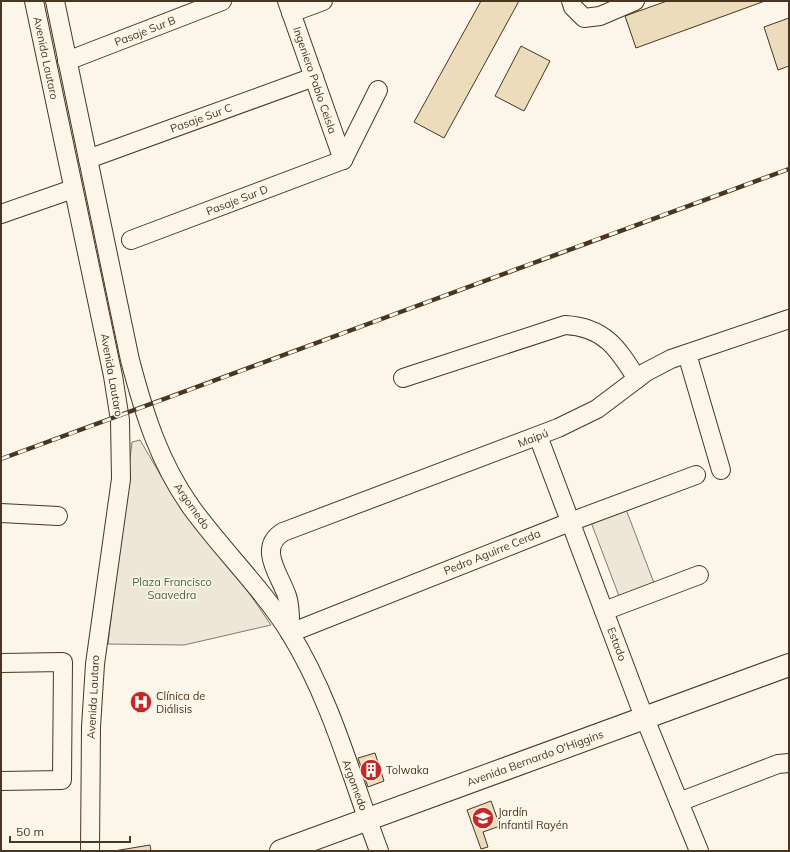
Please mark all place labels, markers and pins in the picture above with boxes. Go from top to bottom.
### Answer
hospital icon: Clínica de Diálisis [128,689,154,715]
place label: Clínica de Diálisis [156,689,205,716]
building icon: Tolwaka [358,757,384,783]
place label: Tolwaka [386,763,429,777]
school or university icon: Jardín Infantil Rayén [470,805,496,831]
place label: Jardín Infantil Rayén [498,805,568,832]

